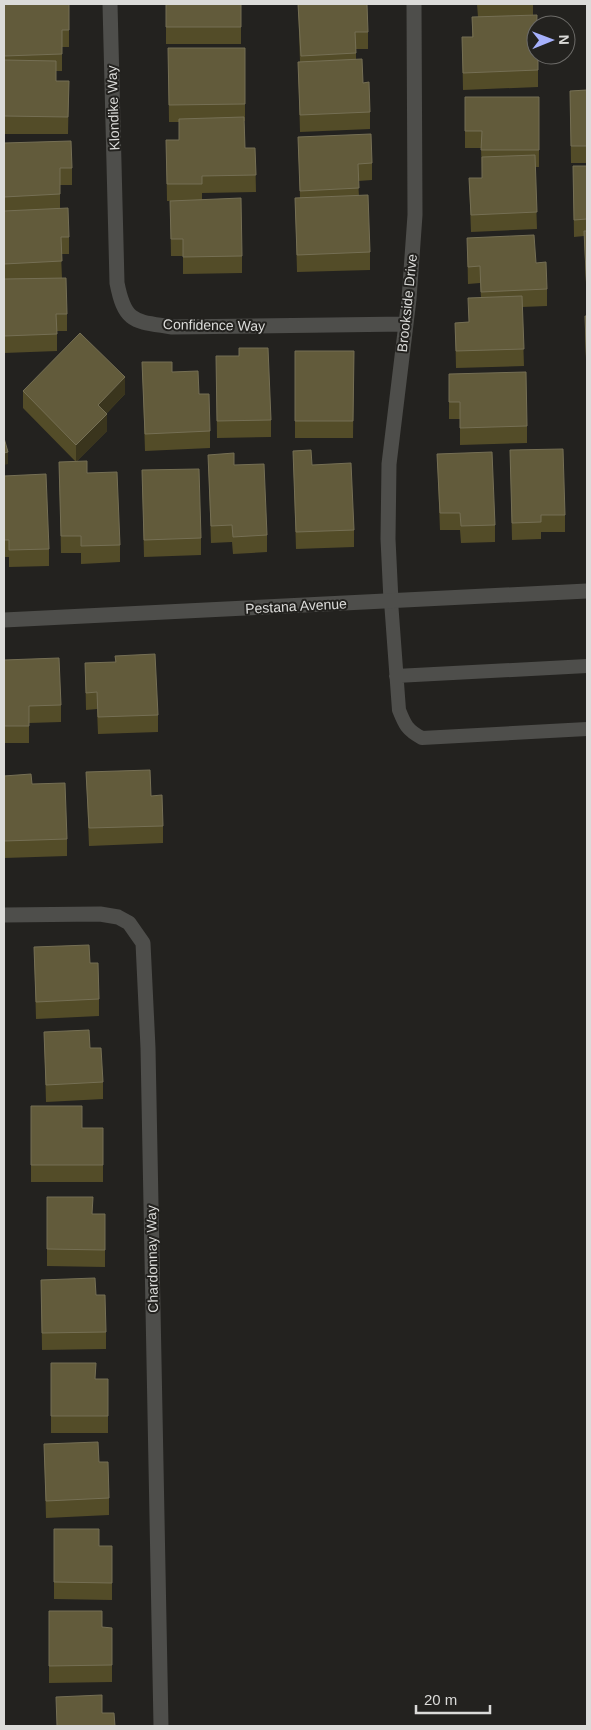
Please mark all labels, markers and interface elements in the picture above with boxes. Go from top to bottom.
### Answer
north arrow [526,15,576,65]
text: N [556,35,572,45]
street label: Klondike Way [104,65,122,151]
street label: Brookside Drive [394,253,420,353]
street label: Confidence Way [163,316,265,334]
street label: Pestana Avenue [245,595,347,617]
street label: Chardonnay Way [143,1205,161,1313]
scale bar [416,1682,490,1714]
text: 20 m [424,1691,457,1708]

